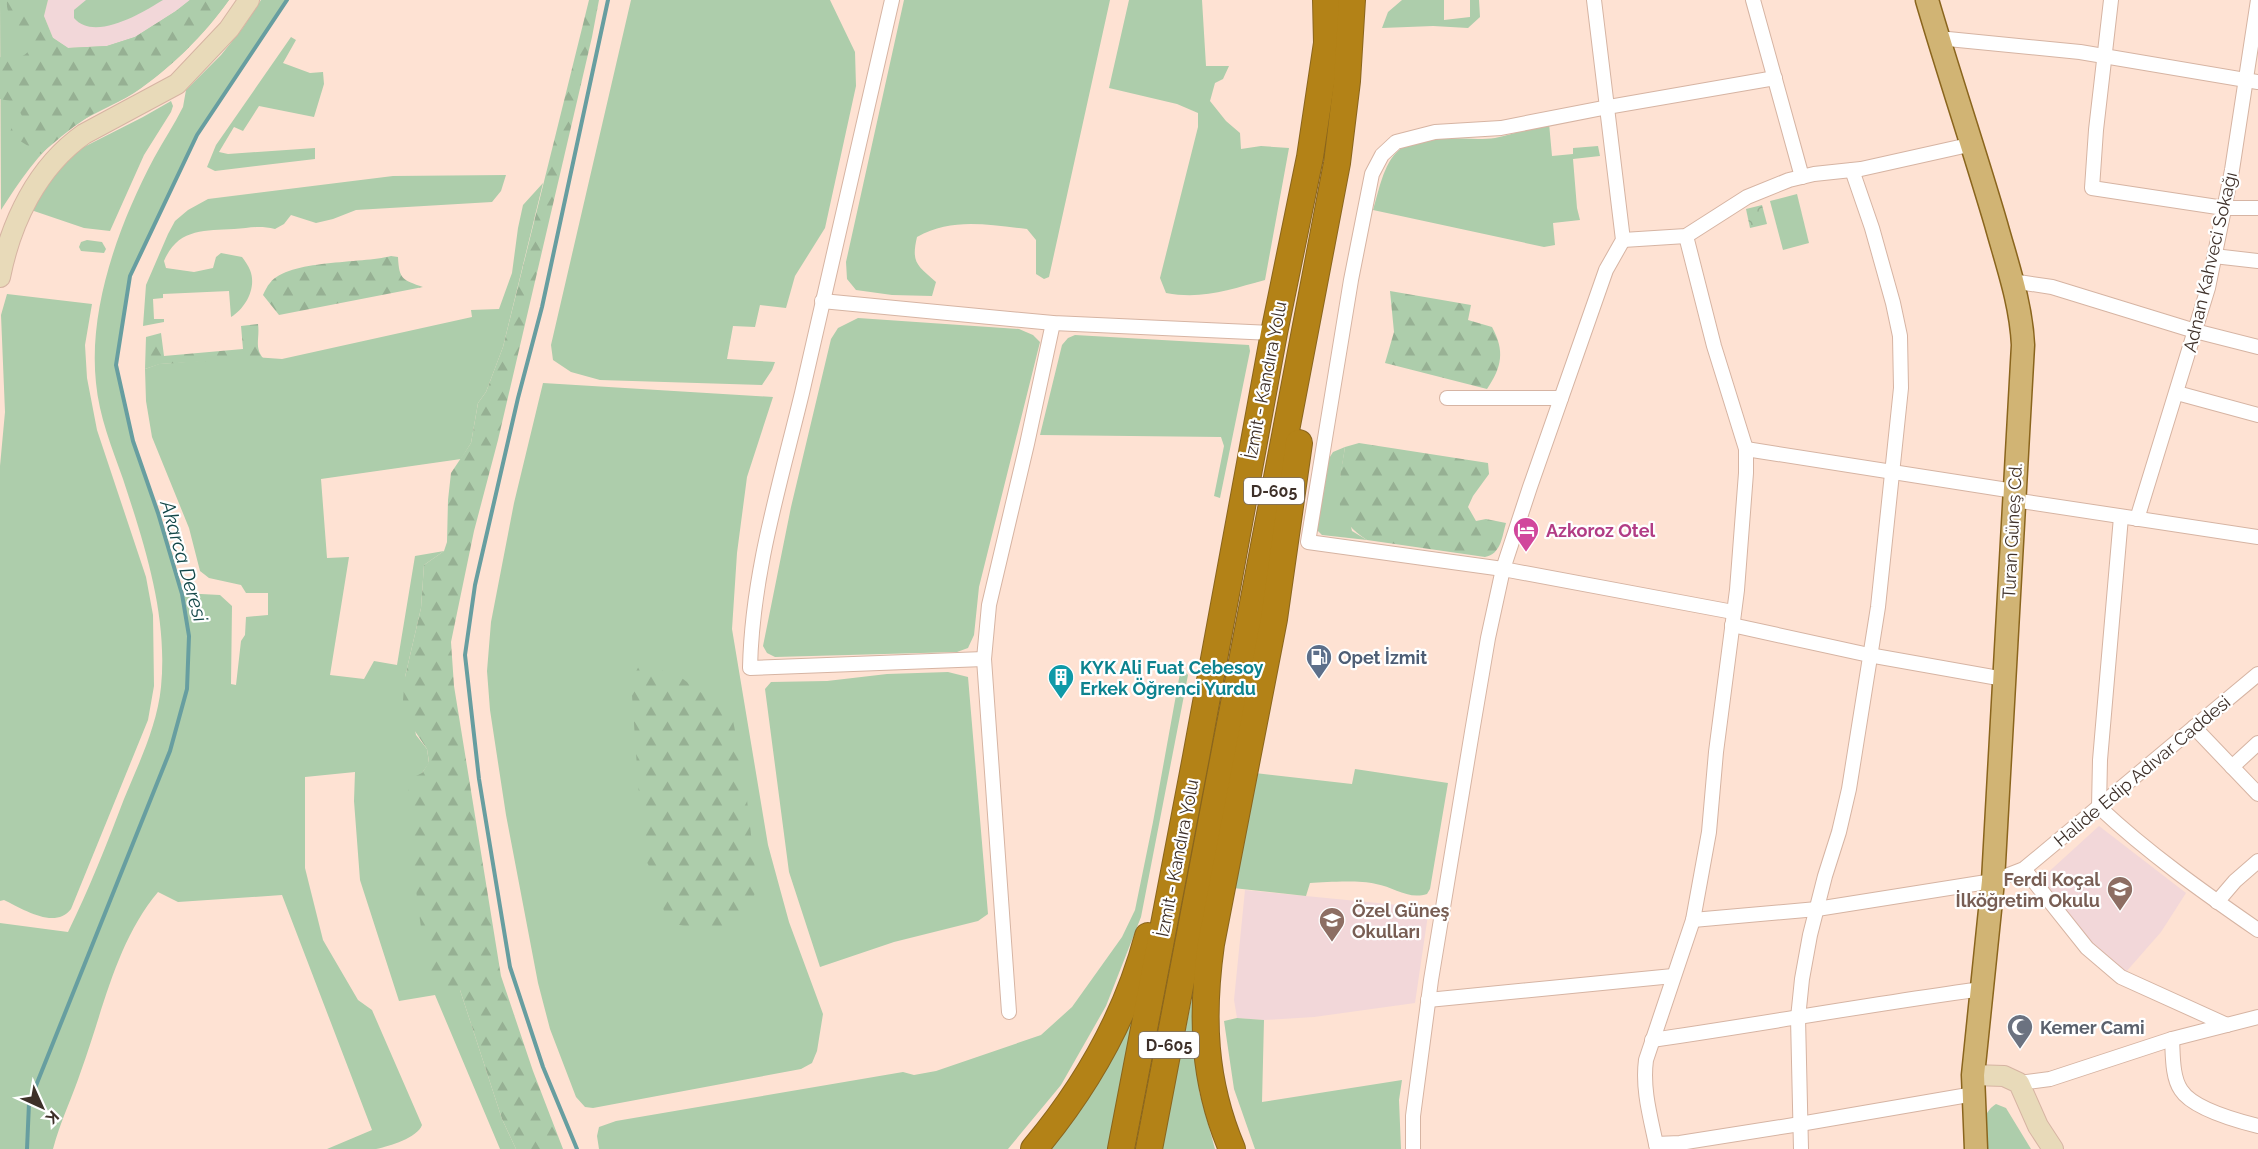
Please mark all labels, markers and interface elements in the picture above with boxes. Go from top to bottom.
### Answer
street label: Adnan Kahveci Sokağı [2179,170,2241,354]
street label: İzmit - Kandıra Yolu [1239,299,1291,461]
street label: Turan Güneş Cd. [1998,462,2026,600]
road number: D-605 [1244,478,1304,504]
water label: Akarca Deresi [155,497,213,625]
hotel icon: Azkoroz Otel [1511,515,1541,553]
place label: Azkoroz Otel [1546,520,1655,541]
fuel station icon: Opet İzmit [1304,642,1334,680]
place label: Opet İzmit [1338,647,1427,668]
place label: KYK Ali Fuat Cebesoy Erkek Öğrenci Yurdu [1080,657,1263,699]
building icon: KYK Ali Fuat Cebesoy Erkek Öğrenci Yurdu [1046,662,1076,700]
street label: Halide Edip Adıvar Caddesi [2050,691,2234,851]
street label: İzmit - Kandıra Yolu [1151,777,1203,939]
place label: Ferdi Koçal İlköğretim Okulu [1956,869,2100,911]
school or university icon: Ferdi Koçal İlköğretim Okulu [2105,874,2135,912]
place label: Özel Güneş Okulları [1352,899,1449,942]
school or university icon: Özel Güneş Okulları [1317,905,1347,943]
mosque icon: Kemer Cami [2005,1012,2035,1050]
place label: Kemer Cami [2040,1017,2145,1038]
road number: D-605 [1139,1032,1199,1058]
north arrow [12,1077,72,1137]
text: K [42,1107,63,1128]

